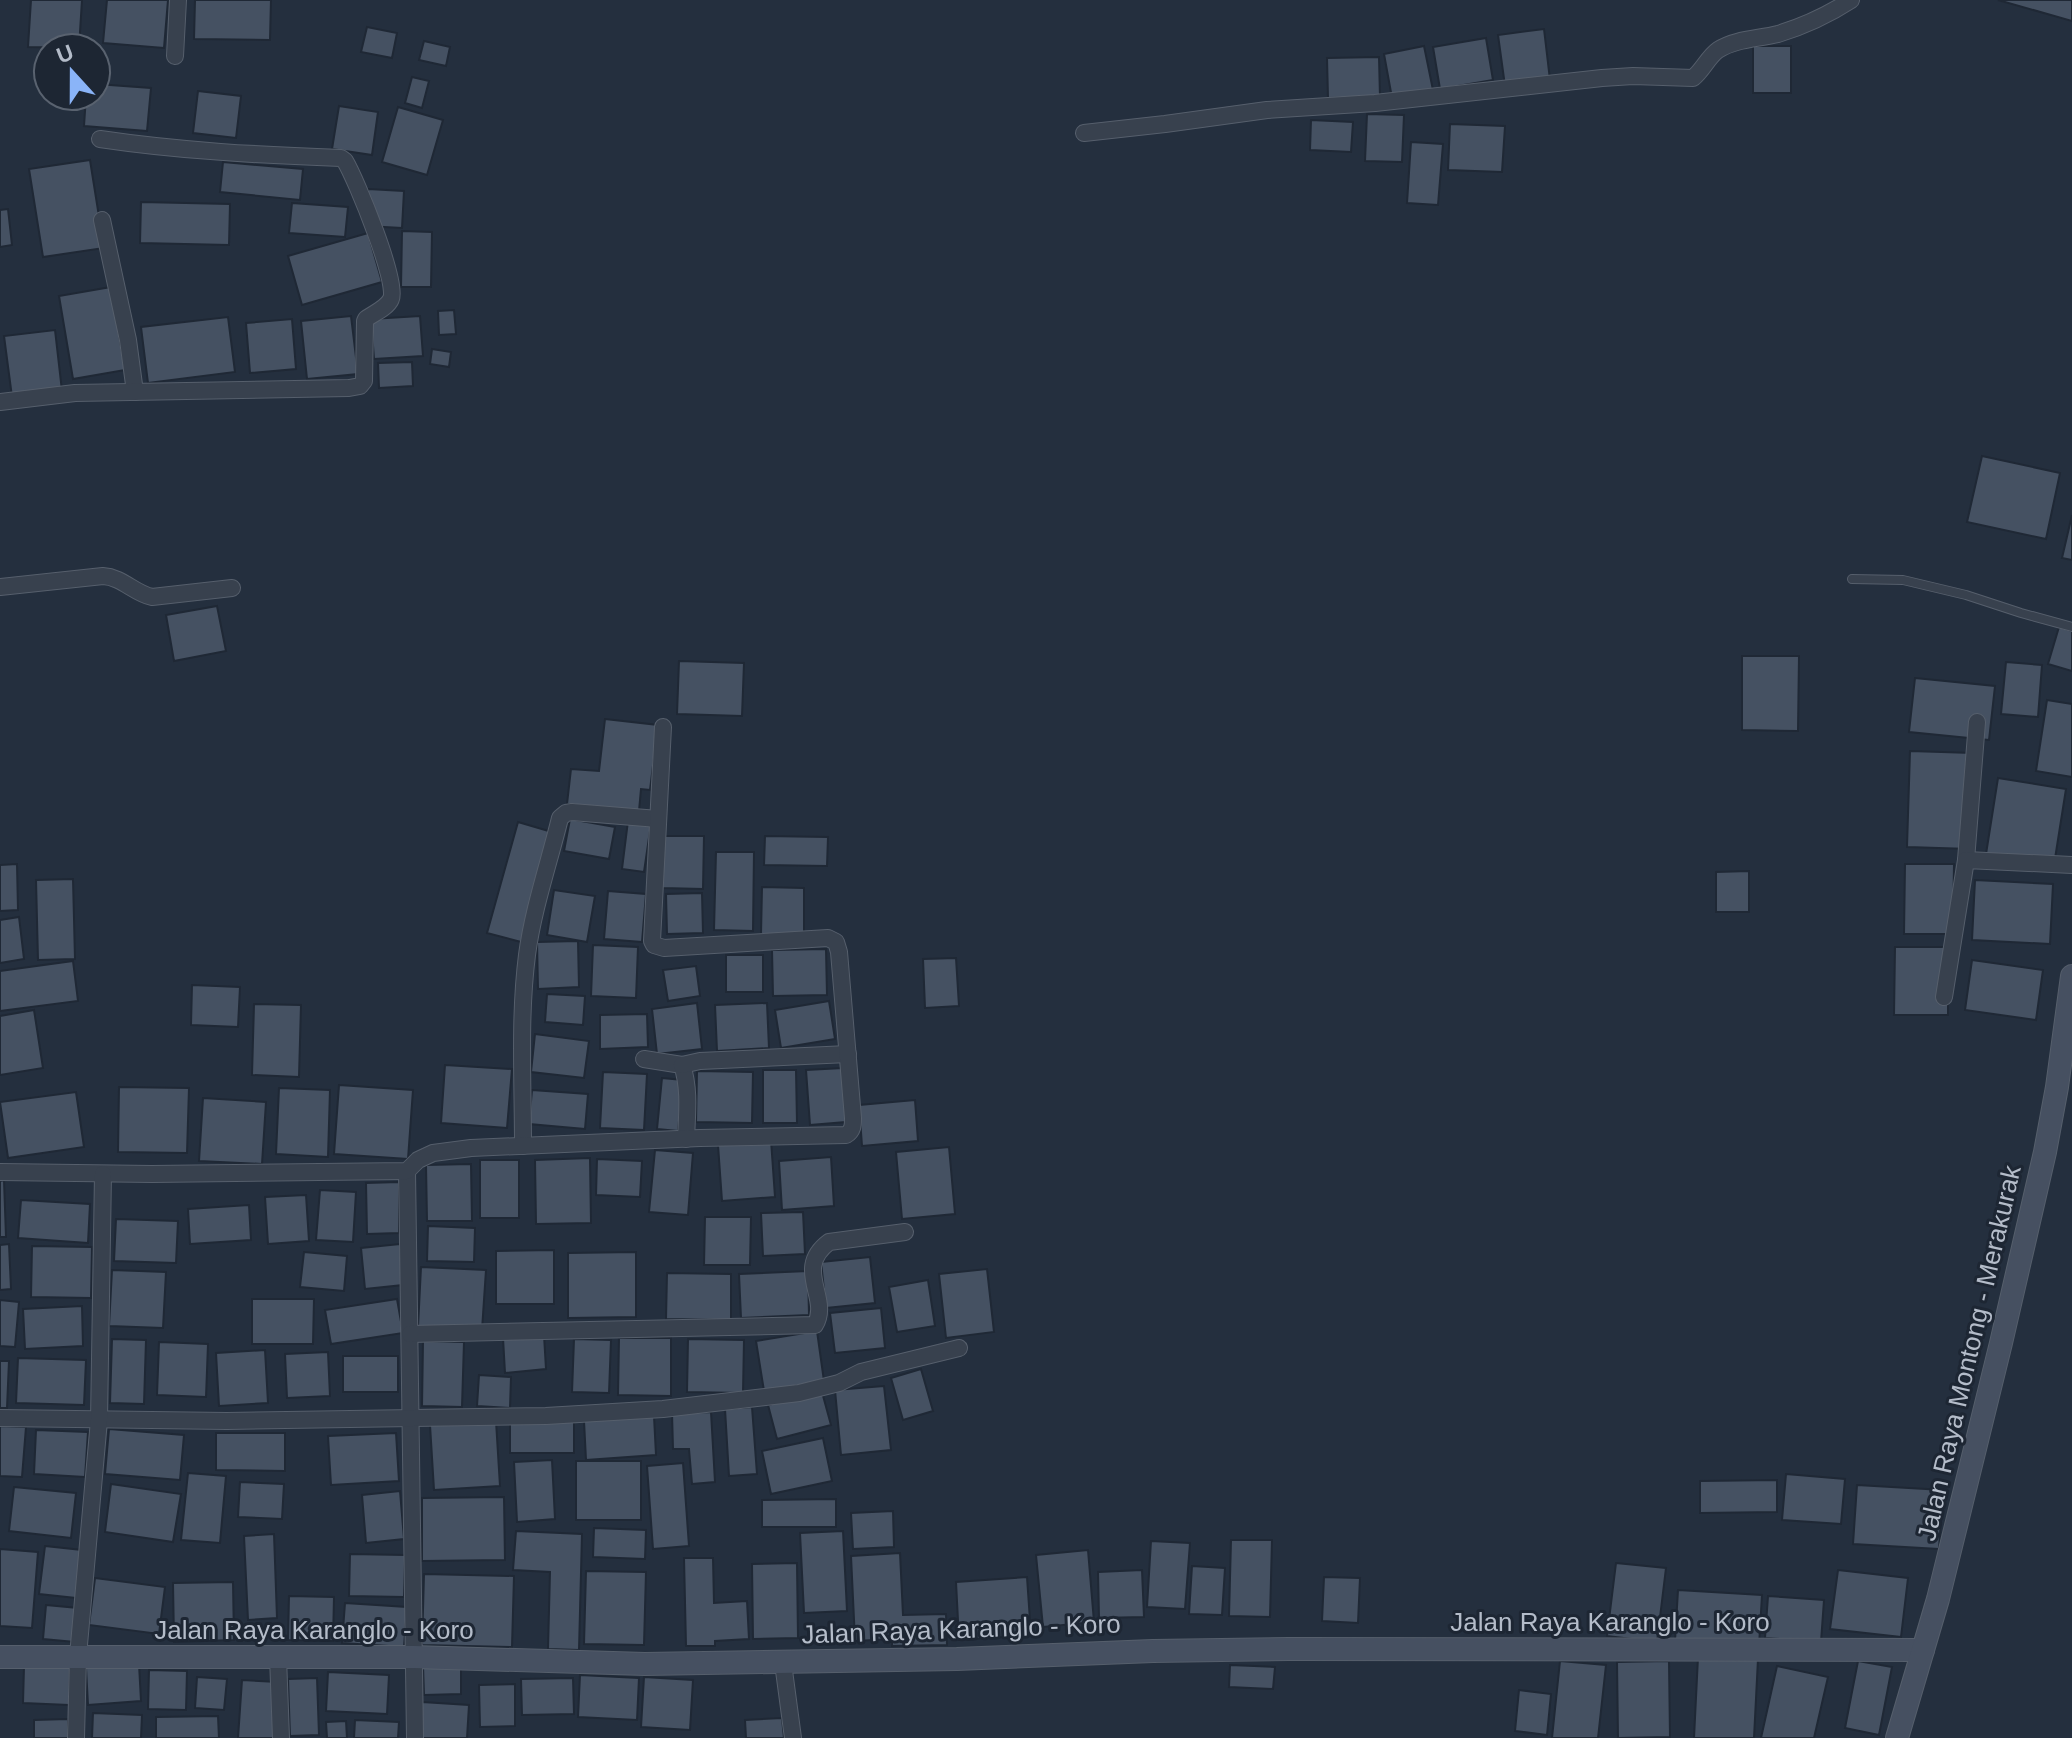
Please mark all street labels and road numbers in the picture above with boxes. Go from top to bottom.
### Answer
street label: Jalan Raya Montong - Merakurak [1911,1161,2027,1544]
street label: Jalan Raya Karanglo - Koro [1450,1607,1770,1637]
street label: Jalan Raya Karanglo - Koro [801,1608,1121,1650]
street label: Jalan Raya Karanglo - Koro [154,1615,474,1645]

